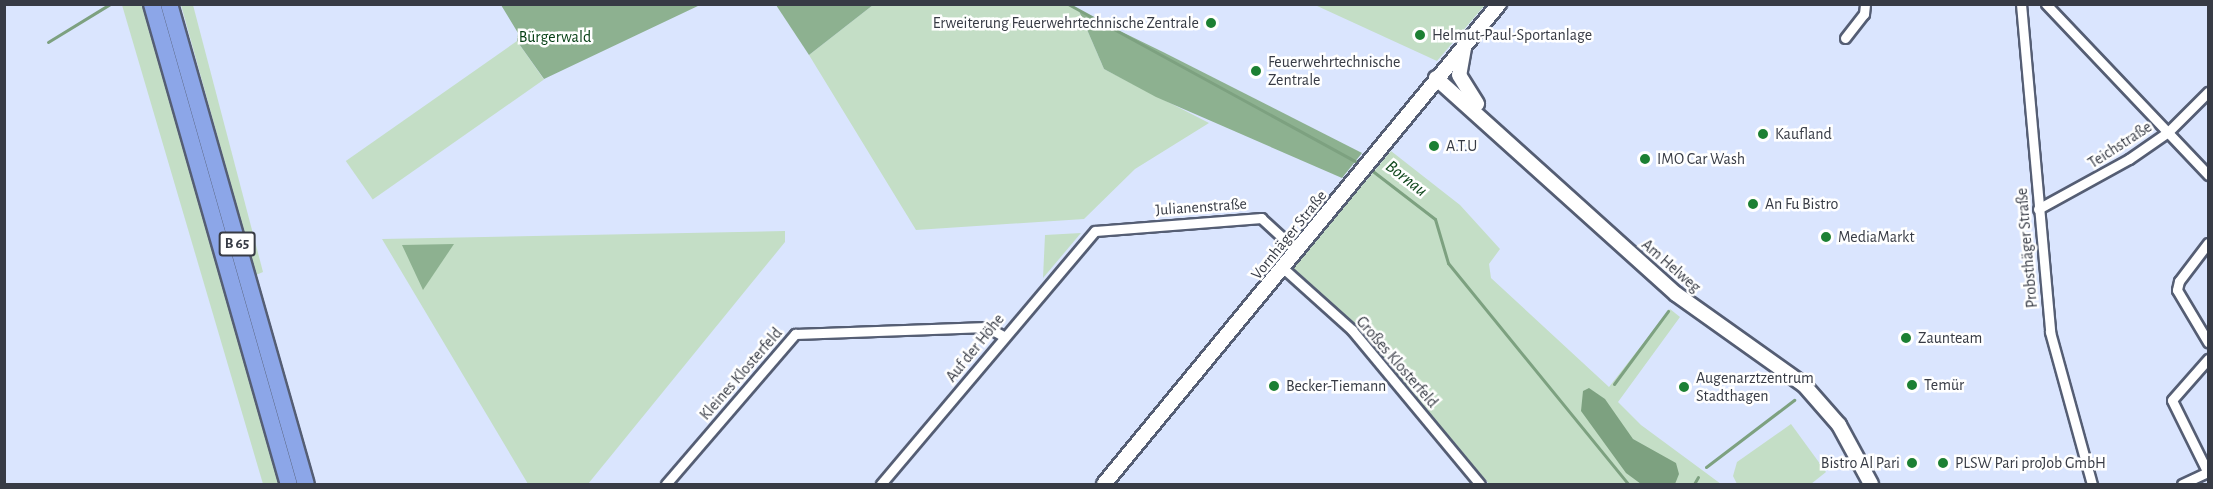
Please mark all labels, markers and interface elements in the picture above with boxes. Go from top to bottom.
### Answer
place label: Erweiterung Feuerwehrtechnische Zentrale [933,13,1199,33]
marker: Erweiterung Feuerwehrtechnische Zentrale [1204,16,1218,30]
place label: Helmut-Paul-Sportanlage [1432,25,1592,45]
park label: Bürgerwald [519,27,591,47]
marker: Helmut-Paul-Sportanlage [1413,28,1427,42]
place label: Feuerwehrtechnische Zentrale [1268,52,1400,90]
marker: Feuerwehrtechnische Zentrale [1249,64,1263,78]
street label: Teichstraße [2085,117,2155,173]
place label: Kaufland [1775,124,1832,144]
marker: Kaufland [1756,127,1770,141]
place label: A.T.U [1446,136,1477,156]
marker: A.T.U [1427,139,1441,153]
place label: IMO Car Wash [1657,149,1745,169]
marker: IMO Car Wash [1638,152,1652,166]
water label: Bornau [1381,156,1431,202]
street label: Vornhäger Straße [1247,186,1331,284]
street label: Probsthäger Straße [2012,187,2042,309]
street label: Julianenstraße [1155,194,1247,220]
place label: An Fu Bistro [1765,194,1838,214]
marker: An Fu Bistro [1746,197,1760,211]
place label: MediaMarkt [1838,227,1915,247]
marker: MediaMarkt [1819,230,1833,244]
road number: B 65 [218,232,256,256]
street label: Am Helweg [1638,235,1704,297]
street label: Auf der Höhe [942,310,1008,386]
street label: Großes Klosterfeld [1352,312,1442,412]
street label: Kleines Klosterfeld [696,324,786,424]
place label: Zaunteam [1918,328,1982,348]
marker: Zaunteam [1899,331,1913,345]
place label: Augenarztzentrum Stadthagen [1696,368,1814,406]
place label: Temür [1924,375,1964,395]
place label: Becker-Tiemann [1286,376,1386,396]
marker: Temür [1905,378,1919,392]
marker: Becker-Tiemann [1267,379,1281,393]
marker: Augenarztzentrum Stadthagen [1677,380,1691,394]
place label: Bistro Al Pari [1821,453,1900,473]
place label: PLSW Pari proJob GmbH [1955,453,2106,473]
marker: Bistro Al Pari [1905,456,1919,470]
marker: PLSW Pari proJob GmbH [1936,456,1950,470]

